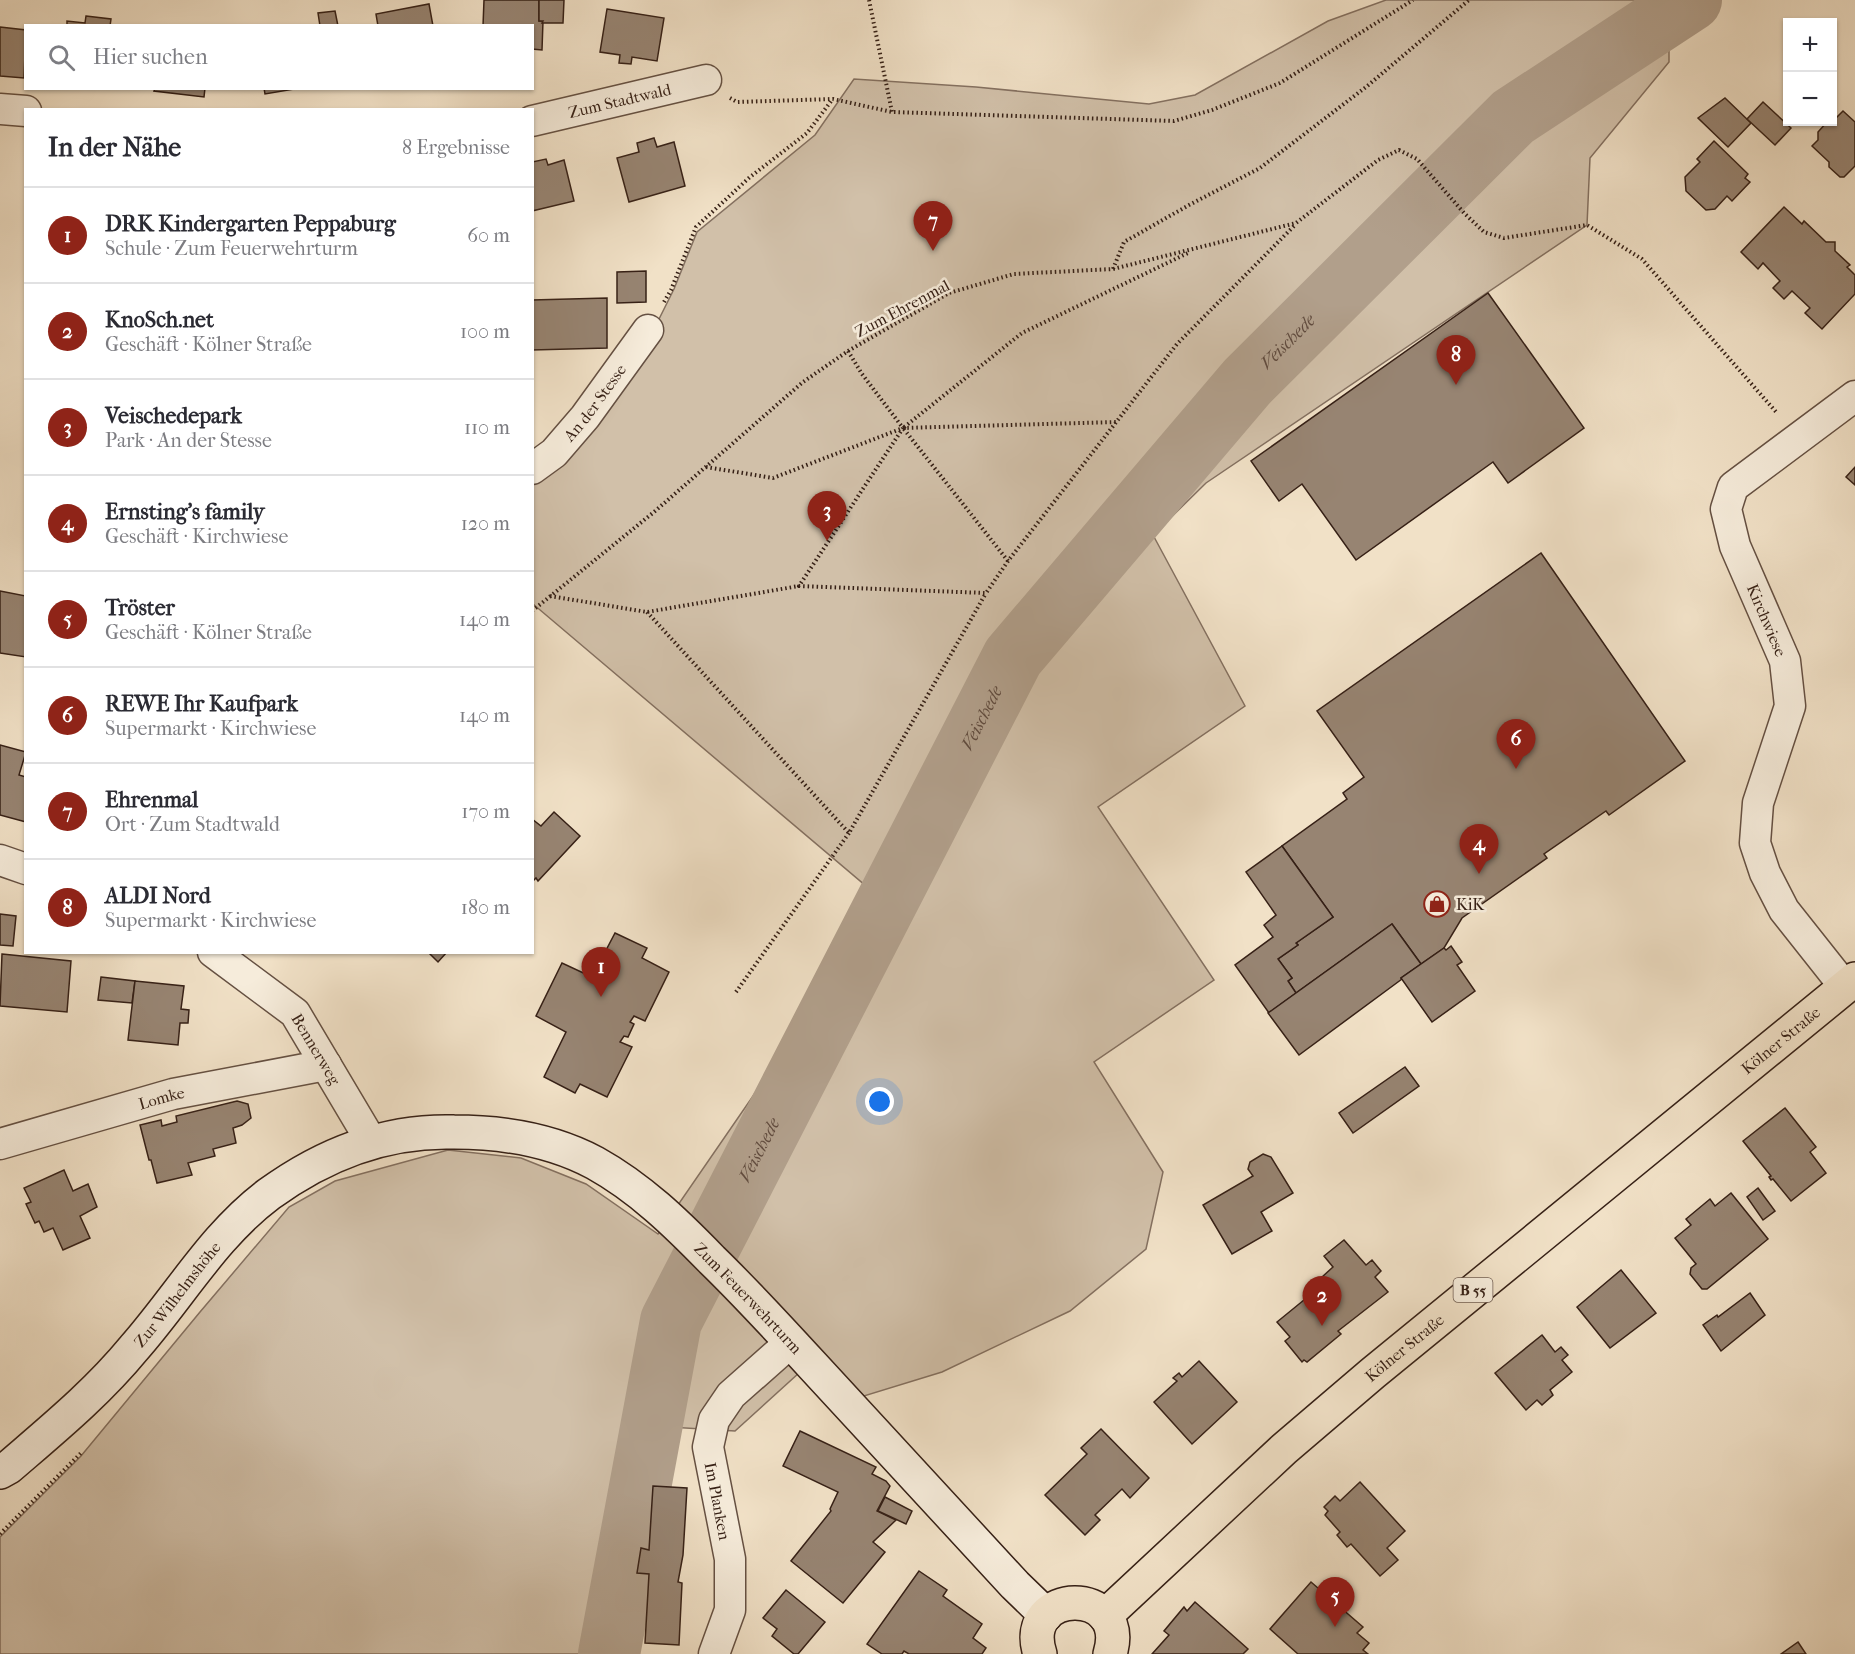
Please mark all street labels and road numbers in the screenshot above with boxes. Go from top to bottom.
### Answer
street label: Zum Stadtwald [567,80,673,122]
street label: Zum Ehrenmal [852,275,953,341]
street label: An der Stesse [559,361,630,446]
street label: Kirchwiese [1743,581,1790,659]
street label: Kölner Straße [1737,1003,1824,1078]
street label: Bennerweg [287,1010,345,1089]
street label: Lomke [136,1083,186,1113]
street label: Zur Wilhelmshöhe [130,1238,225,1351]
street label: Zum Feuerwehrturm [690,1239,806,1358]
road number: B 55 [1454,1278,1492,1302]
street label: Kölner Straße [1361,1310,1448,1386]
street label: Im Planken [701,1461,735,1542]

